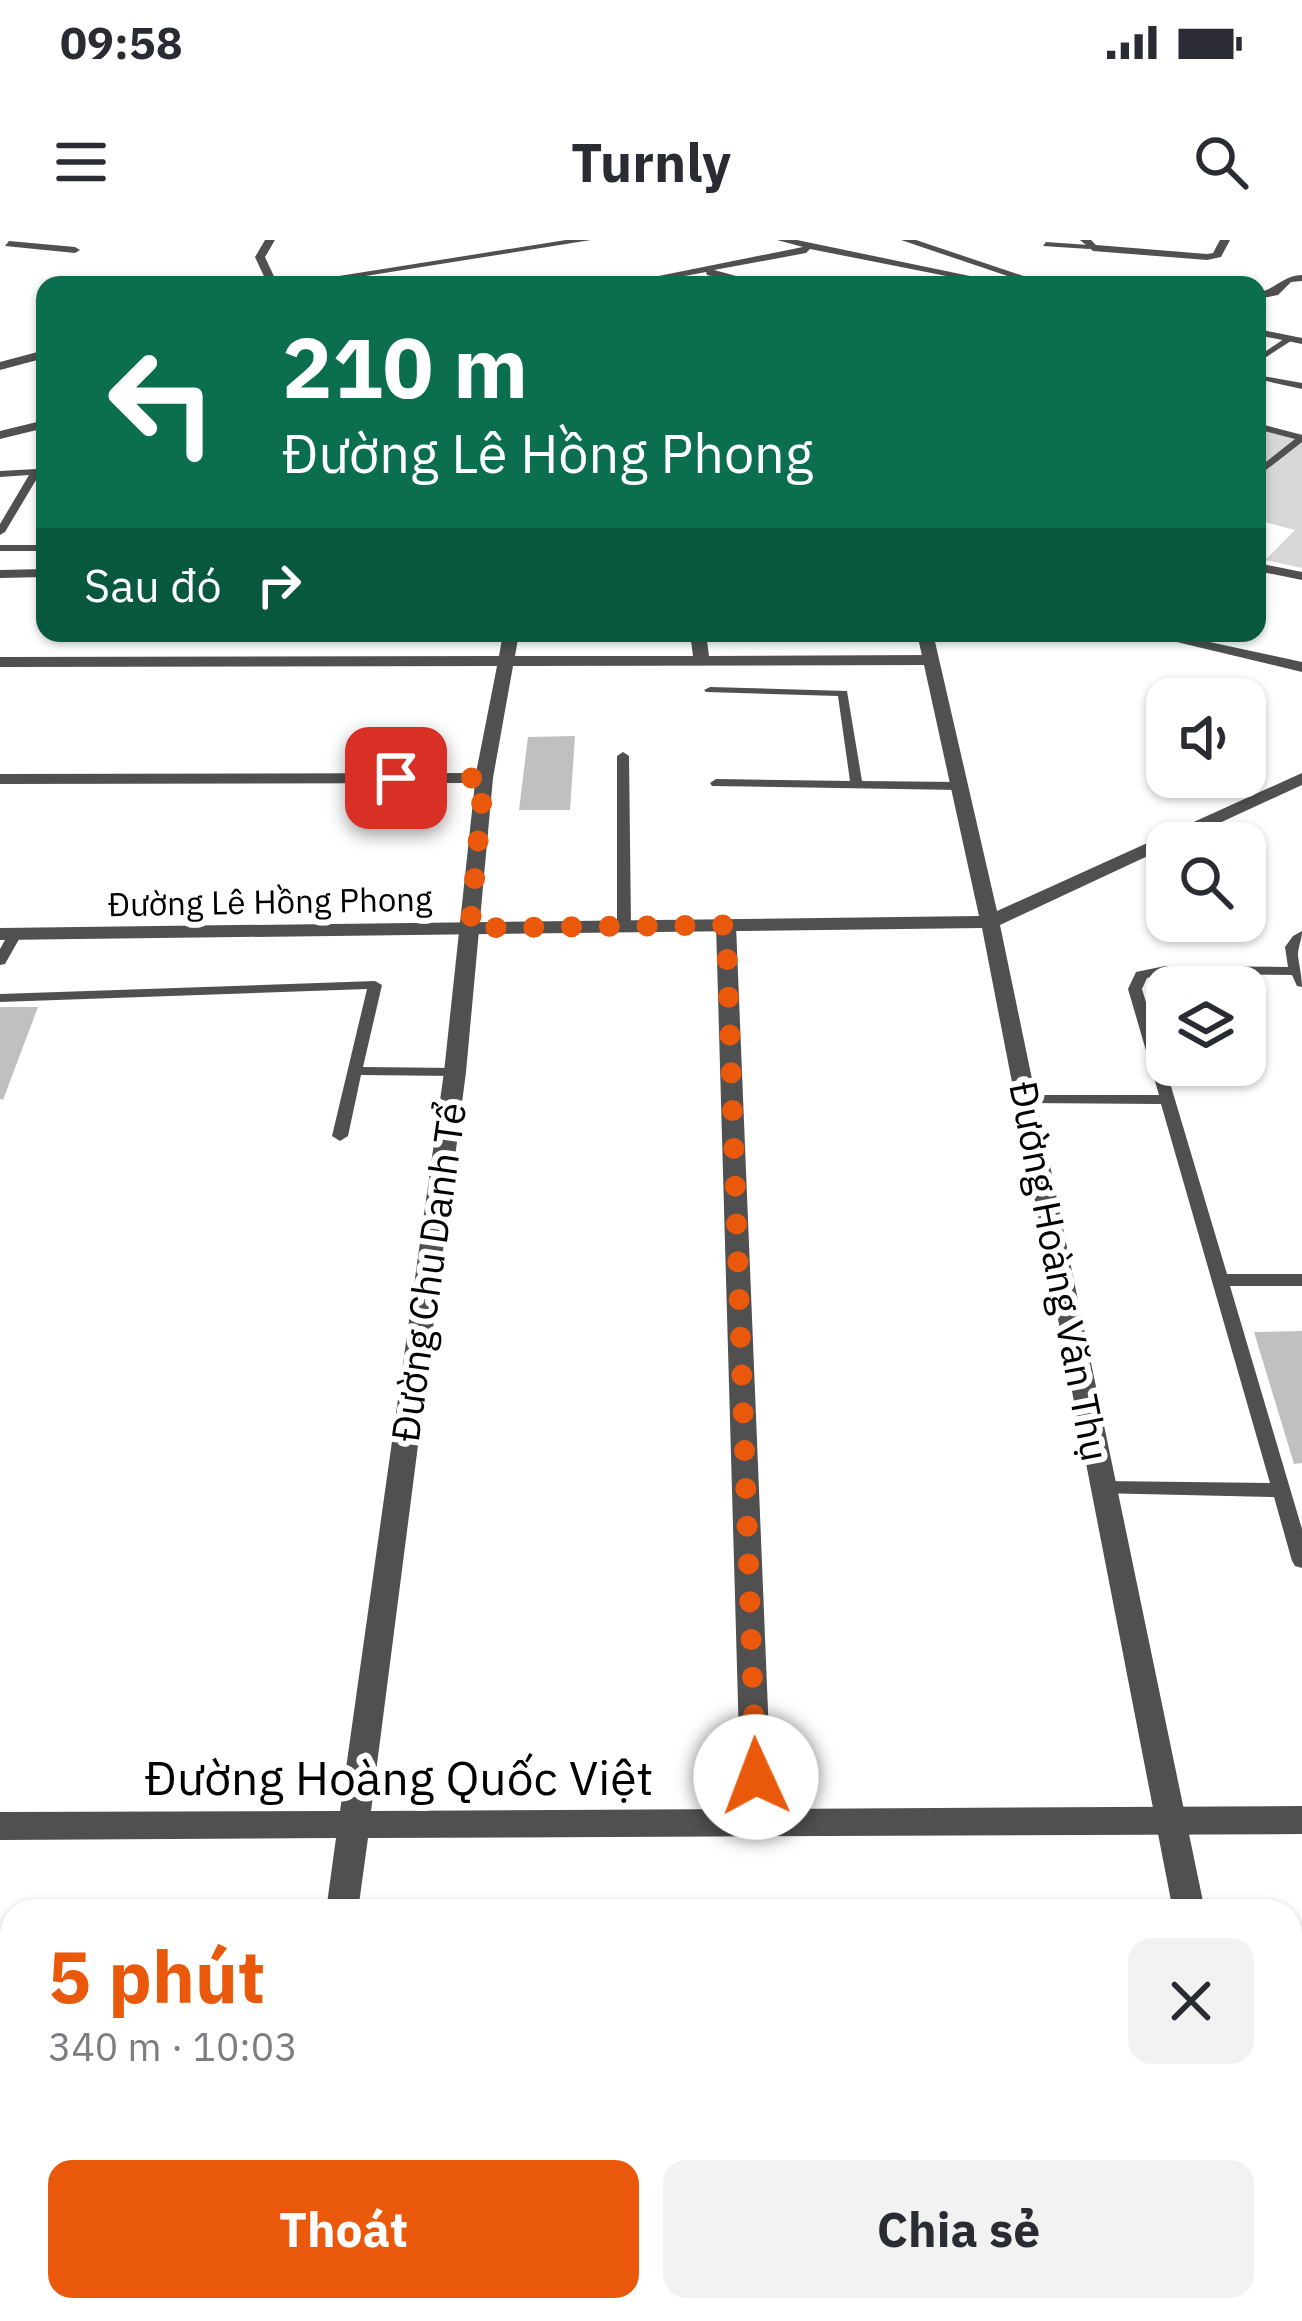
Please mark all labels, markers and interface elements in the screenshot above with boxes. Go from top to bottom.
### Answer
text: 09:58 [60,13,183,71]
text: Turnly [571,127,731,197]
icon: menu [48,129,114,195]
icon: search [1188,129,1254,195]
text: 210 m [282,312,528,421]
icon: left [84,324,240,480]
text: Đường Lê Hồng Phong [282,418,813,488]
icon: right [246,552,312,618]
text: Sau đó [84,556,222,614]
map controls [1146,678,1266,1086]
button: sound [1146,678,1266,798]
pin [345,727,447,829]
icon: arrive [363,745,429,811]
button: search [1146,822,1266,942]
street label: Đường Lê Hồng Phong [107,877,433,925]
button: layers [1146,966,1266,1086]
street label: Đường Hoàng Văn Thụ [998,1077,1122,1465]
street label: Đường Chu Danh Tể [379,1099,477,1445]
position arrow [693,1714,819,1840]
street label: Đường Hoàng Quốc Việt [145,1746,653,1808]
text: 5 phút [48,1929,265,2023]
button: close [1128,1938,1254,2064]
text: 340 m · 10:03 [48,2021,298,2072]
button: Thoát [48,2160,639,2298]
button: Chia sẻ [663,2160,1254,2298]

